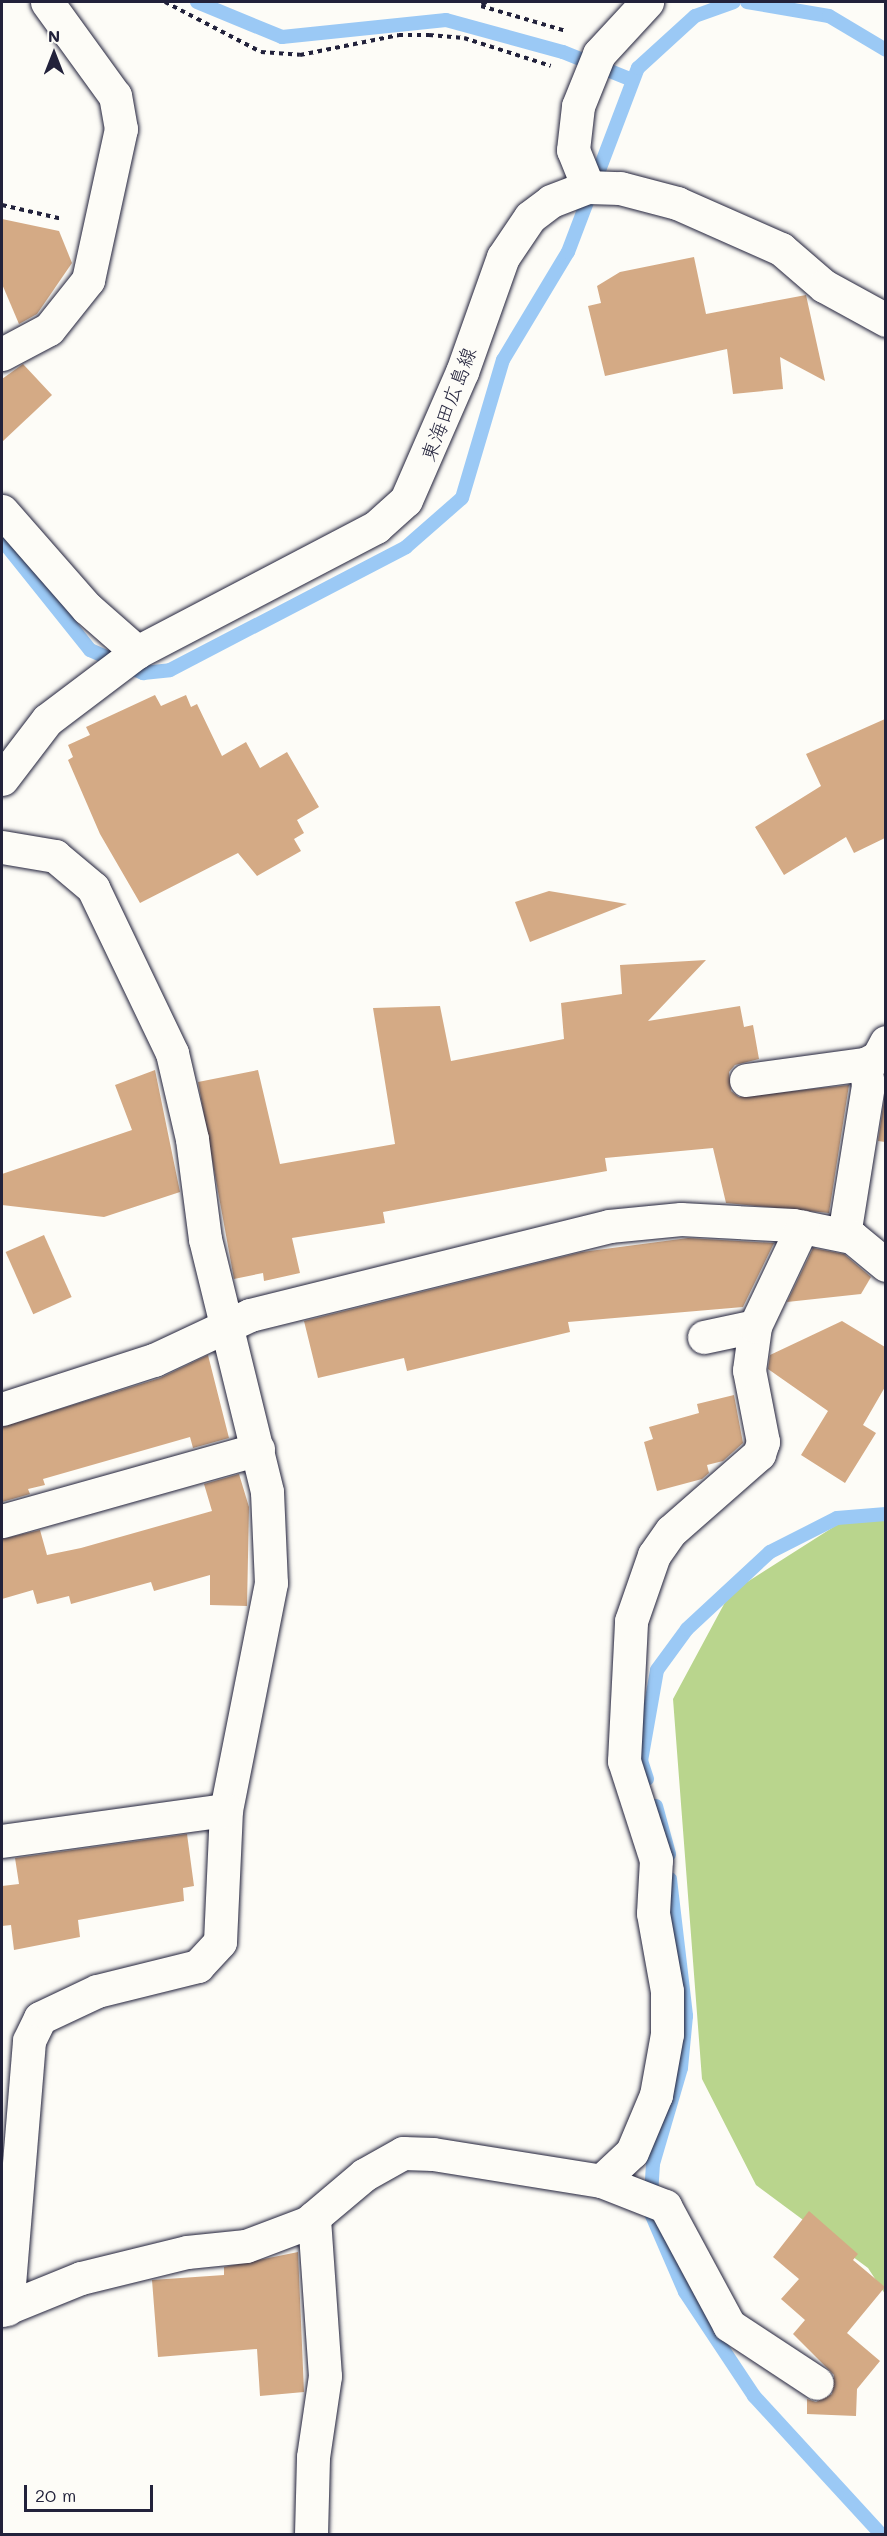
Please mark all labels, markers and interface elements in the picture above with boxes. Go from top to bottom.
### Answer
north arrow [24,24,84,84]
text: N [48,25,60,46]
street label: 東海田広島線 [415,344,481,464]
scale bar [27,2473,156,2511]
text: 20 m [35,2483,76,2507]

